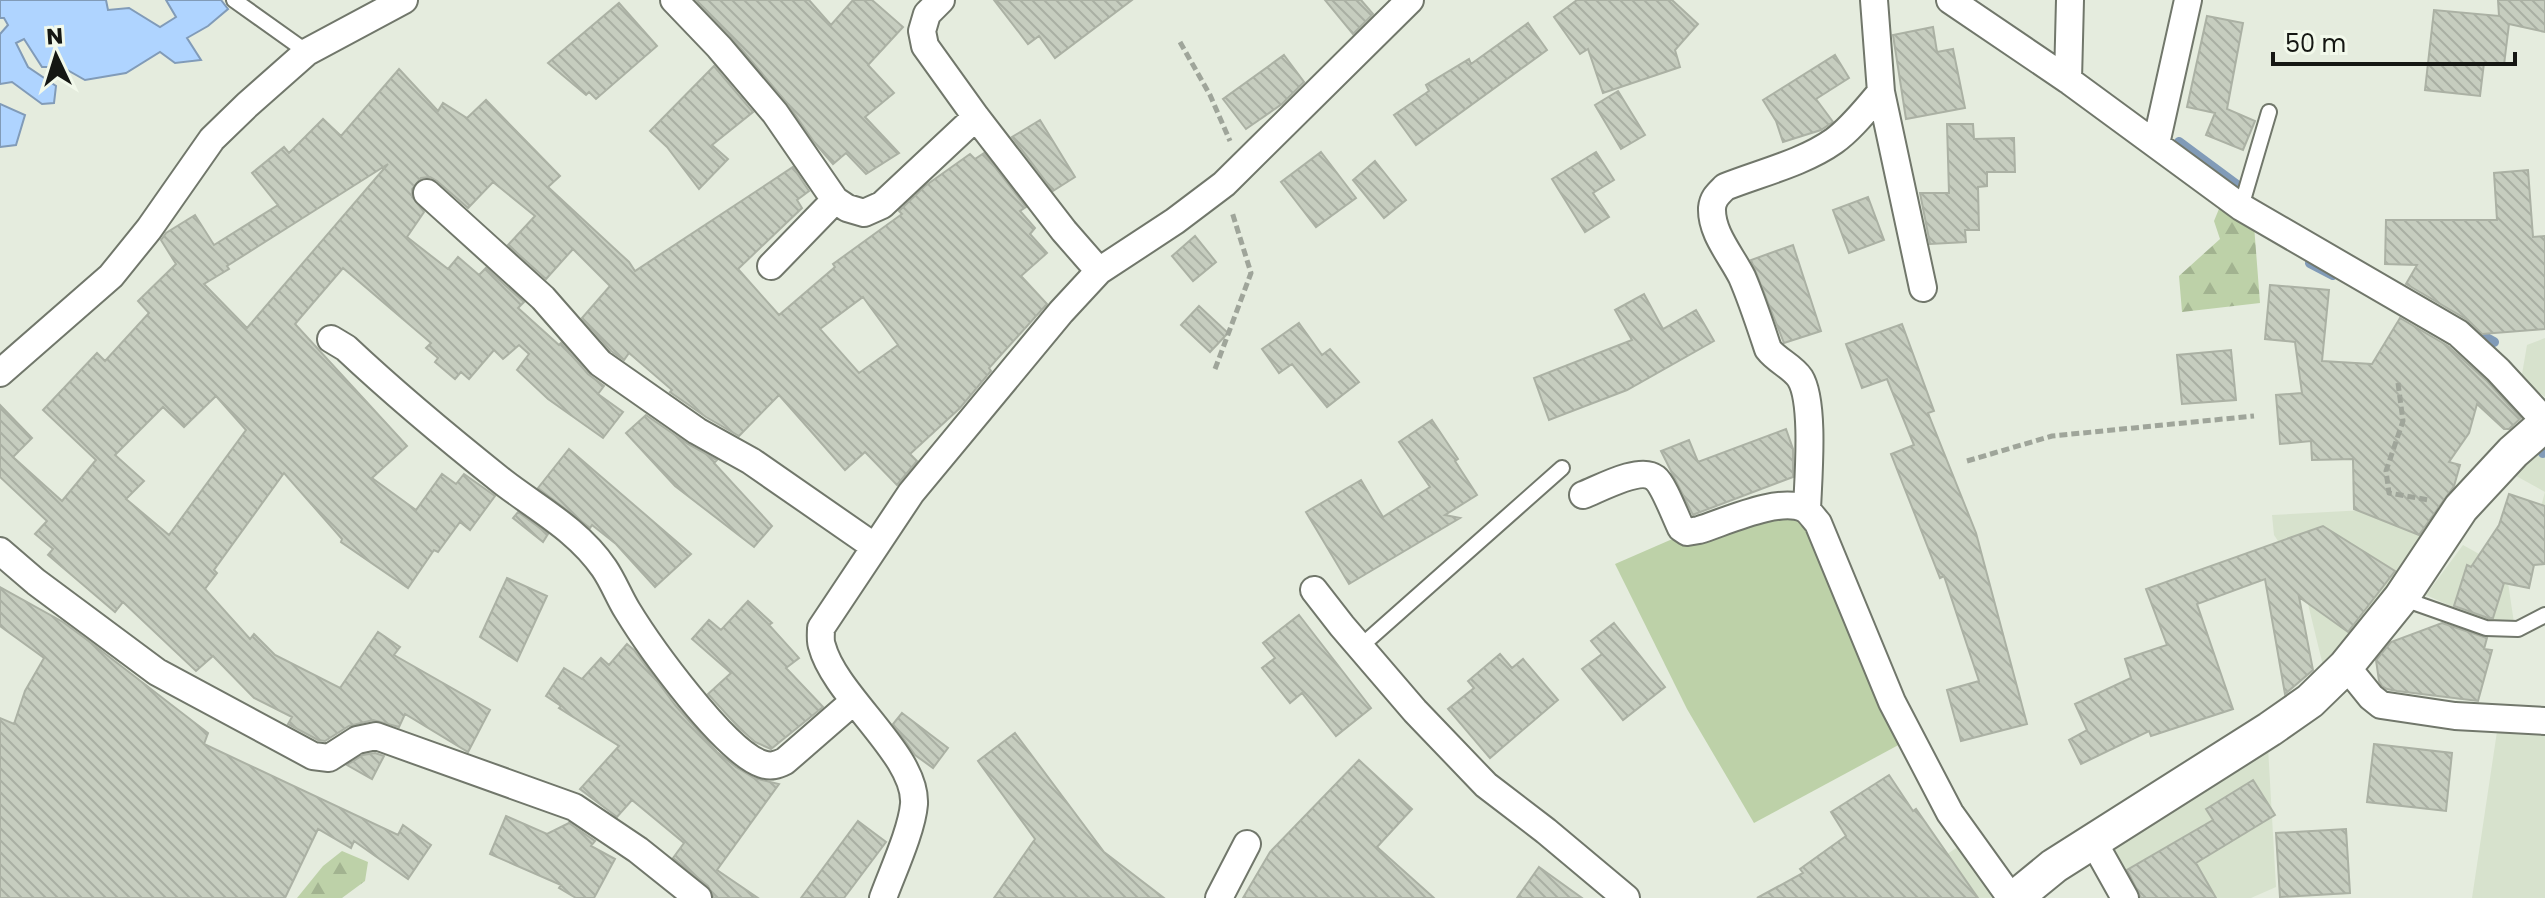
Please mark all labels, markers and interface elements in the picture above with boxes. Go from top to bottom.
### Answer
north arrow [16,16,96,96]
scale bar [2273,16,2515,66]
text: N [45,21,64,53]
text: 50 m [2285,27,2346,60]

